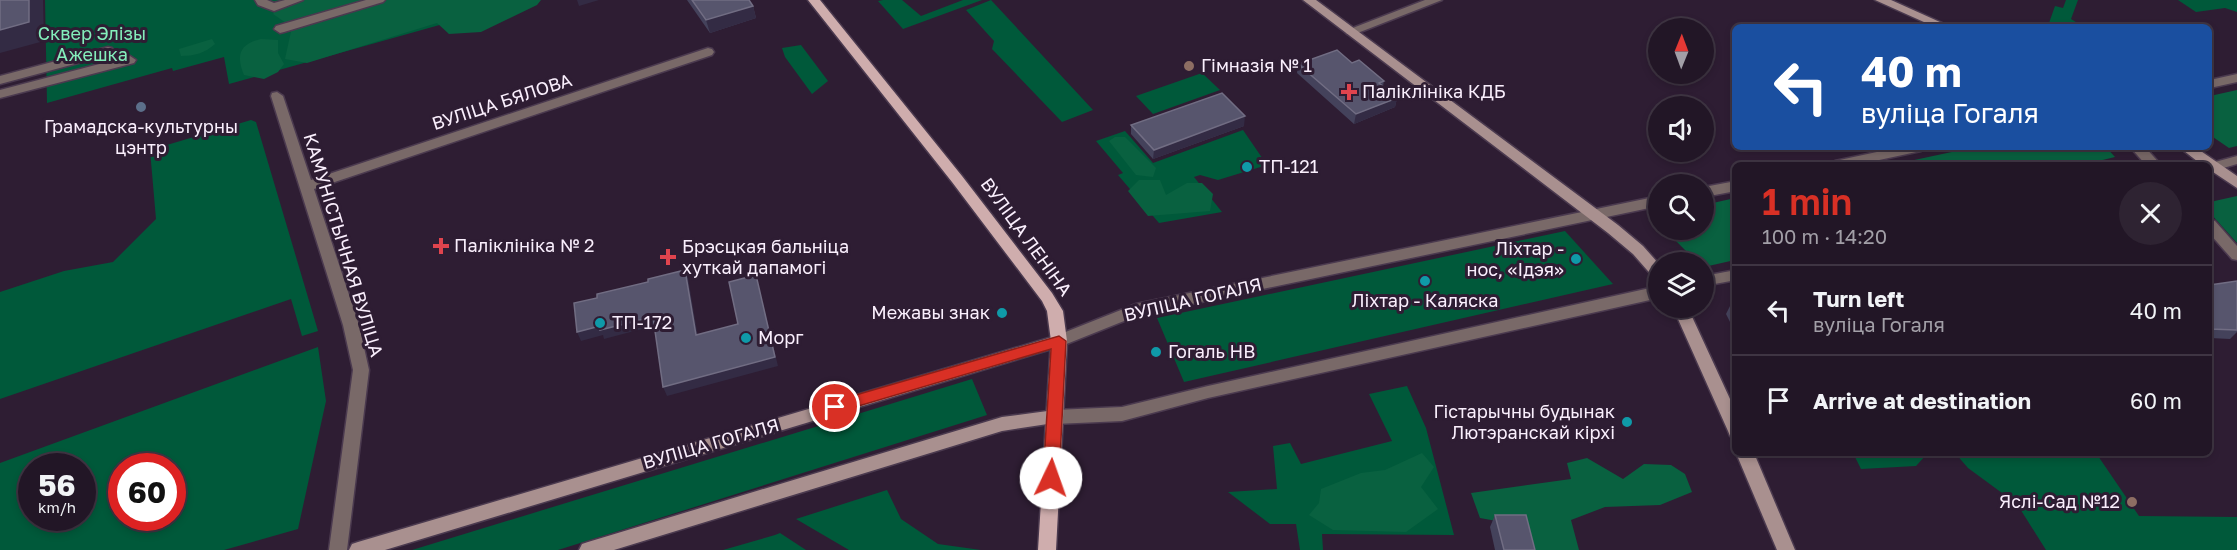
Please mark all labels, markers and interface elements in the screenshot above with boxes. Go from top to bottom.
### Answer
north arrow [1648,18,1714,84]
map controls [1648,18,1714,318]
park label: Сквер Элізы Ажешка [38,22,146,65]
text: 40 m [1861,46,1962,96]
icon: left [1762,48,1840,126]
place label: Гімназія № 1 [1201,54,1312,76]
marker: Гімназія № 1 [1182,59,1196,73]
street label: ВУЛІЦА БЯЛОВА [429,68,575,134]
place label: Паліклініка КДБ [1362,80,1506,102]
marker: Паліклініка КДБ [1340,83,1358,101]
button: sound [1648,96,1714,162]
text: вуліца Гогаля [1861,97,2039,129]
marker: Грамадска-культурны цэнтр [134,100,148,114]
place label: Грамадска-культурны цэнтр [44,115,238,158]
street label: КАМУНІСТЫЧНАЯ ВУЛІЦА [299,130,389,359]
place label: ТП-121 [1259,155,1319,177]
marker: ТП-121 [1240,160,1254,174]
street label: ВУЛІЦА ЛЕНІНА [977,173,1077,300]
button: search [1648,174,1714,240]
text: 1 min [1762,180,1852,223]
button: close [2119,182,2182,245]
text: 100 m · 14:20 [1762,224,1887,248]
place label: Паліклініка № 2 [454,234,594,256]
place label: Брэсцкая бальніца хуткай дапамогі [682,235,849,278]
marker: Паліклініка № 2 [432,237,450,255]
place label: Ліхтар - нос, «Ідэя» [1466,237,1564,280]
marker: Брэсцкая бальніца хуткай дапамогі [659,248,677,266]
marker: Ліхтар - нос, «Ідэя» [1569,252,1583,266]
button: layers [1648,252,1714,318]
street label: ВУЛІЦА ГОГАЛЯ [1122,272,1264,326]
marker: Ліхтар - Каляска [1418,274,1432,288]
text: Turn left [1813,285,1904,312]
place label: Ліхтар - Каляска [1352,289,1498,311]
icon: left [1762,294,1795,327]
text: 40 m [2130,297,2182,324]
place label: Межавы знак [871,301,990,323]
marker: Межавы знак [995,306,1009,320]
place label: ТП-172 [612,311,672,333]
text: вуліца Гогаля [1813,312,1945,336]
marker: ТП-172 [593,316,607,330]
place label: Морг [758,326,804,348]
marker: Морг [739,331,753,345]
place label: Гогаль НВ [1168,340,1255,362]
marker: Гогаль НВ [1149,345,1163,359]
pin [809,381,860,432]
icon: arrive [1762,384,1795,417]
text: Arrive at destination [1813,387,2031,414]
text: 60 m [2130,387,2182,414]
icon: arrive [818,390,851,423]
place label: Гістарычны будынак Лютэранскай кірхі [1433,400,1615,443]
street label: ВУЛІЦА ГОГАЛЯ [640,413,781,473]
marker: Гістарычны будынак Лютэранскай кірхі [1620,415,1634,429]
position arrow [1019,446,1083,510]
speed limit sign: 60 [108,453,186,531]
text: 56 [38,467,76,503]
place label: Яслі-Сад №12 [1999,490,2120,512]
marker: Яслі-Сад №12 [2125,495,2139,509]
text: km/h [38,498,76,516]

